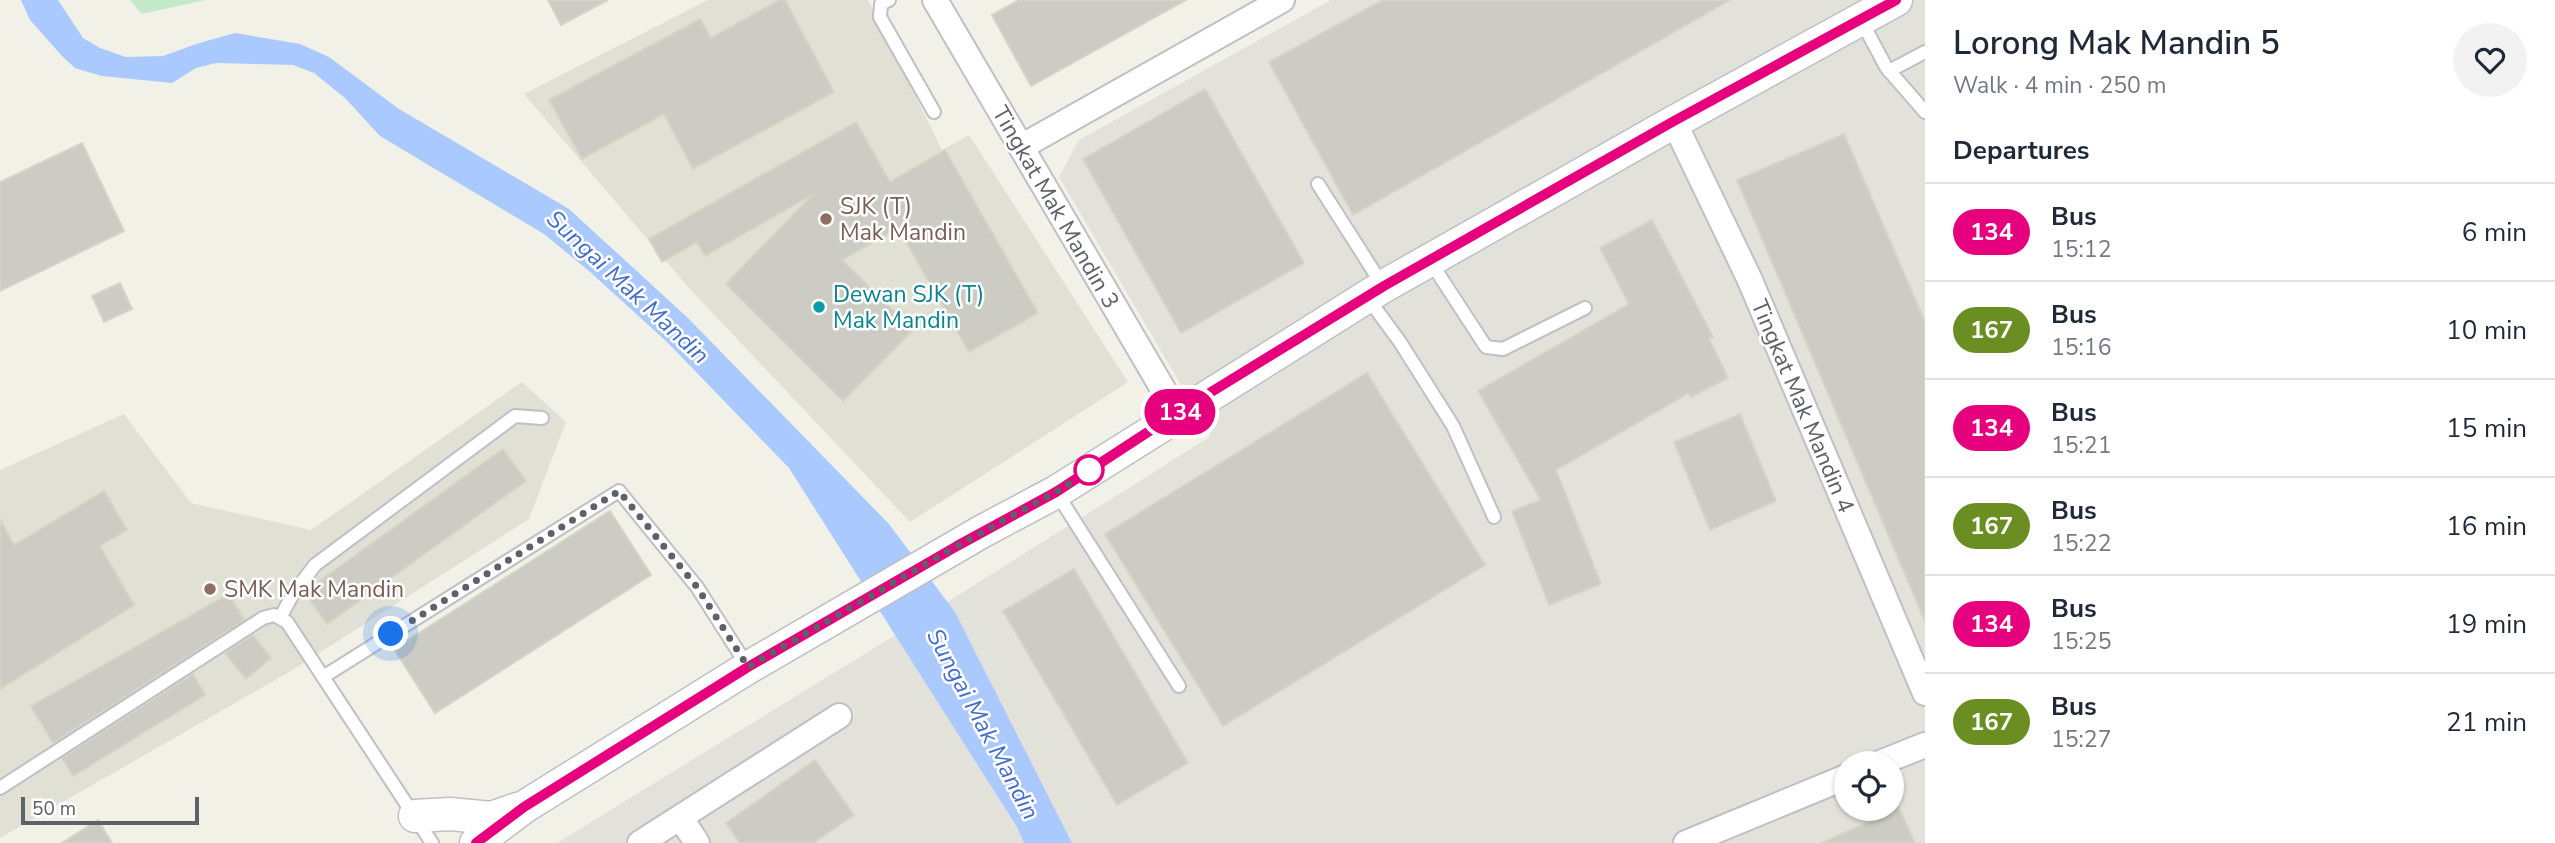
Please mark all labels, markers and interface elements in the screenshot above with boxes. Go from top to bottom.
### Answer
text: Lorong Mak Mandin 5 [1953,21,2280,66]
button: heart [2453,23,2527,97]
text: Walk · 4 min · 250 m [1953,70,2166,101]
street label: Tingkat Mak Mandin 3 [985,100,1126,314]
text: Departures [1953,133,2089,168]
place label: SJK (T) Mak Mandin [840,191,966,248]
text: Bus [2051,199,2097,234]
water label: Sungai Mak Mandin [540,203,716,371]
marker: SJK (T) Mak Mandin [818,211,834,227]
text: 6 min [2462,215,2527,250]
text: 134 [1970,216,2013,248]
text: 15:12 [2051,234,2111,265]
place label: Dewan SJK (T) Mak Mandin [833,279,984,336]
street label: Tingkat Mak Mandin 4 [1744,295,1862,518]
text: Bus [2051,297,2097,332]
marker: Dewan SJK (T) Mak Mandin [811,299,827,315]
text: 10 min [2446,313,2527,348]
text: 167 [1970,314,2013,346]
text: 15:16 [2051,332,2111,363]
line badge: 134 [1140,389,1220,435]
text: Bus [2051,395,2097,430]
text: 134 [1158,396,1202,428]
text: 15 min [2446,411,2527,446]
text: 134 [1970,412,2013,444]
text: 15:21 [2051,430,2111,461]
unlabelled marker [1074,455,1104,485]
text: Bus [2051,493,2097,528]
text: 16 min [2446,509,2527,544]
text: 167 [1970,510,2013,542]
text: 15:22 [2051,528,2111,559]
place label: SMK Mak Mandin [224,574,404,605]
marker: SMK Mak Mandin [202,581,218,597]
text: Bus [2051,591,2097,626]
text: 19 min [2446,607,2527,642]
text: 134 [1970,608,2013,640]
your location [373,616,408,651]
water label: Sungai Mak Mandin [919,623,1047,825]
text: 15:25 [2051,626,2111,657]
text: Bus [2051,689,2097,724]
text: 21 min [2446,705,2527,740]
text: 167 [1970,706,2013,738]
text: 15:27 [2051,724,2111,755]
map controls [1834,751,1904,821]
button: locate [1834,751,1904,821]
scale bar [21,794,200,826]
text: 50 m [32,796,76,822]

